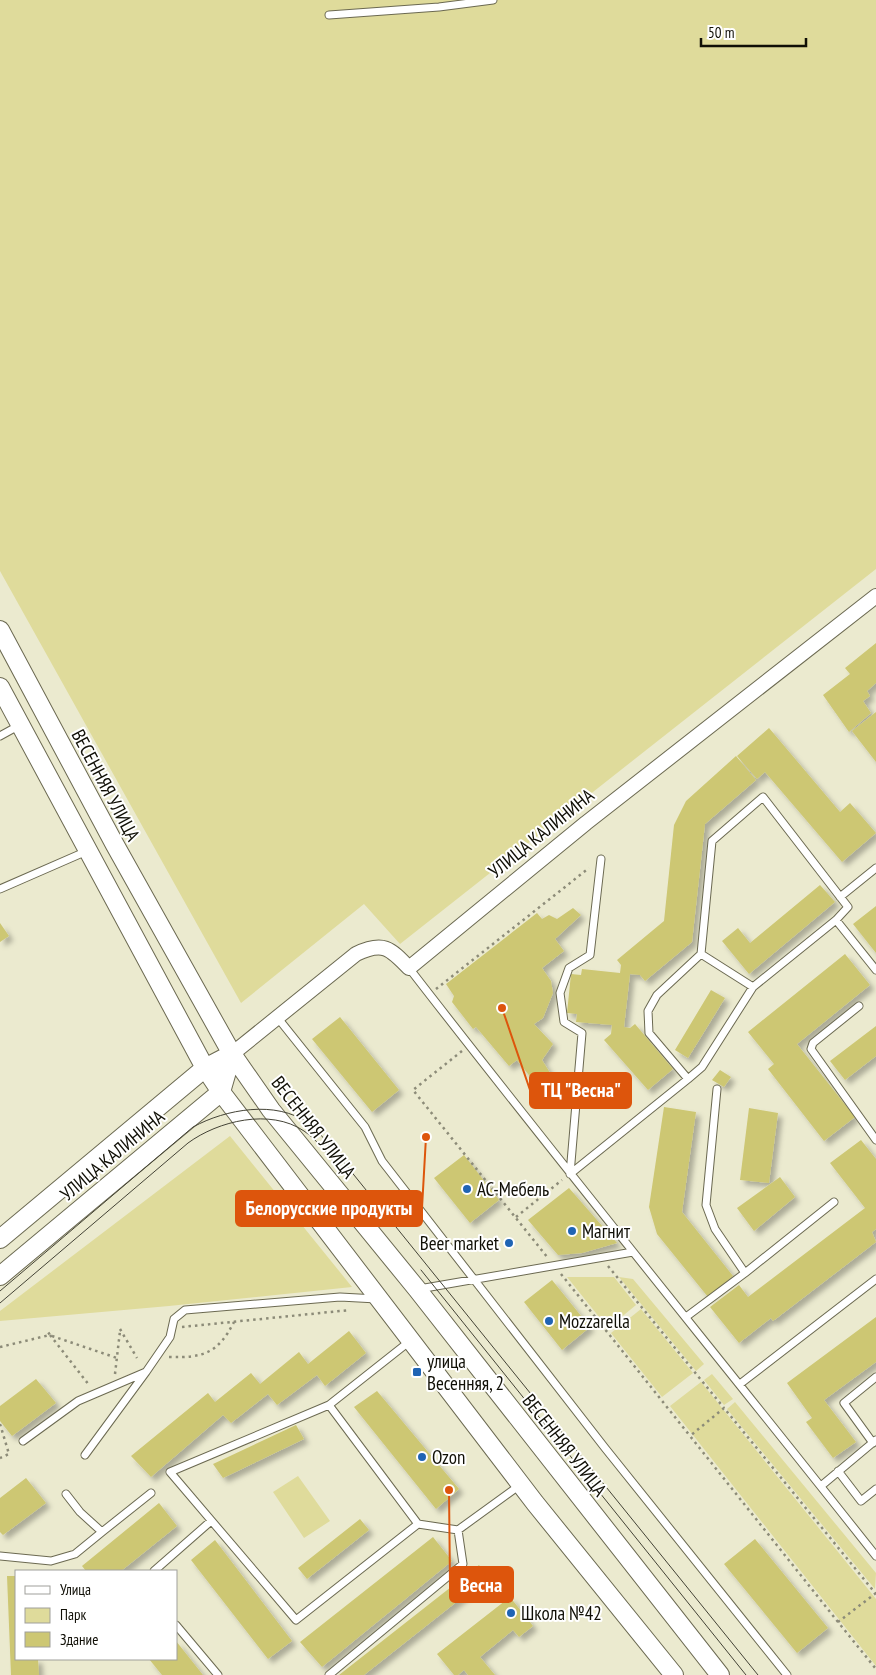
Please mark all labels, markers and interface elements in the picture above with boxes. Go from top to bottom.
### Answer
scale bar [701,15,806,47]
text: 50 m [708,23,734,42]
street label: ВЕСЕННЯЯ УЛИЦА [67,725,146,845]
street label: УЛИЦА КАЛИНИНА [483,783,599,883]
street label: ВЕСЕННЯЯ УЛИЦА [267,1071,361,1183]
callout: ТЦ "Весна" [530,1073,631,1108]
text: ТЦ "Весна" [541,1077,621,1103]
street label: УЛИЦА КАЛИНИНА [55,1104,169,1206]
place label: АС-Мебель [477,1177,549,1201]
marker: АС-Мебель [461,1183,473,1195]
callout: Белорусские продукты [236,1191,422,1226]
text: Белорусские продукты [246,1195,412,1221]
place label: Магнит [582,1219,631,1243]
marker: Магнит [566,1225,578,1237]
place label: Beer market [420,1231,500,1255]
marker: Beer market [503,1237,515,1249]
place label: Mozzarella [559,1309,630,1333]
marker: Mozzarella [543,1315,555,1327]
place label: улица Весенняя, 2 [427,1349,504,1395]
marker: улица Весенняя, 2 [411,1366,423,1378]
street label: ВЕСЕННЯЯ УЛИЦА [518,1389,612,1501]
place label: Ozon [432,1445,465,1469]
marker: Ozon [416,1451,428,1463]
callout: Весна [450,1567,513,1602]
legend [15,1570,178,1660]
text: Весна [460,1572,502,1598]
text: Улица [60,1580,91,1599]
place label: Школа №42 [521,1601,602,1625]
text: Парк [60,1605,86,1624]
marker: Школа №42 [505,1607,517,1619]
text: Здание [60,1630,98,1649]

